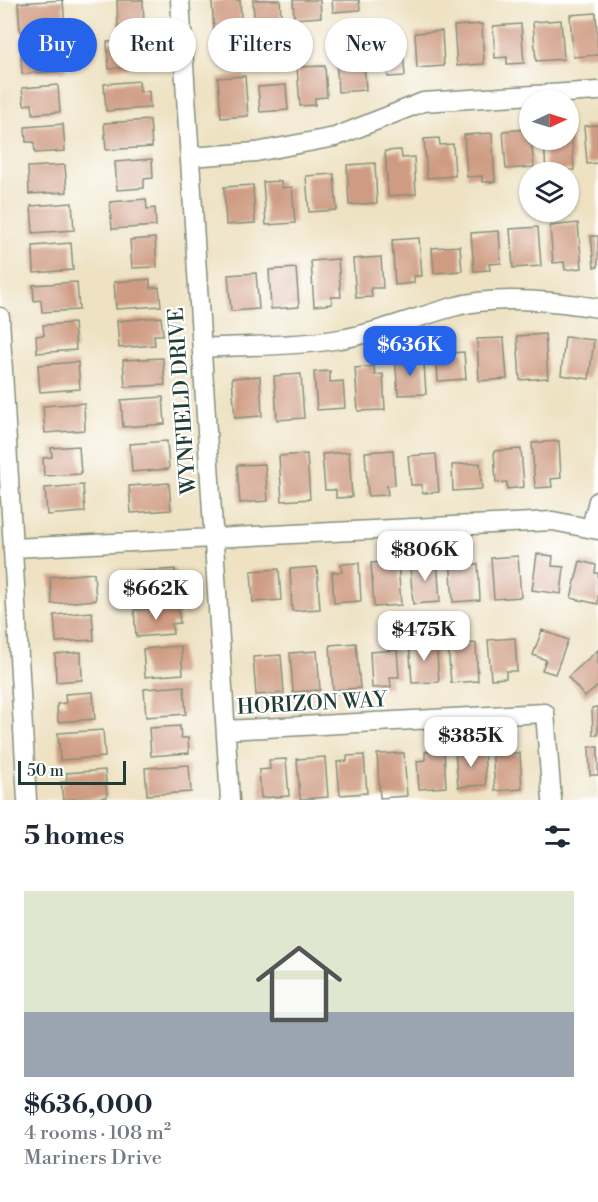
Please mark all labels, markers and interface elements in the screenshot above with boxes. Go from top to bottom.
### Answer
chip: Buy [18,18,97,72]
chip: Rent [109,18,196,72]
chip: Filters [208,18,313,72]
chip: New [325,18,407,72]
north arrow [519,90,579,150]
map controls [519,90,579,222]
button: layers [519,162,579,222]
street label: WYNFIELD DRIVE [163,306,203,496]
pin: $636K [368,326,452,377]
text: $636K [377,333,443,358]
pin: $806K [383,531,467,582]
text: $806K [391,538,459,563]
pin: $662K [114,570,198,621]
text: $662K [123,577,189,602]
pin: $475K [382,611,466,662]
text: $475K [392,618,456,643]
street label: HORIZON WAY [236,687,389,721]
pin: $385K [429,717,513,768]
text: $385K [438,724,504,749]
scale bar [18,758,126,786]
text: 50 m [27,761,64,781]
text: 5 homes [24,820,124,852]
icon: filters [541,820,574,853]
icon: home [245,930,353,1038]
text: $636,000 [24,1089,153,1121]
text: 4 rooms · 108 m² [24,1121,171,1146]
text: Mariners Drive [24,1146,162,1171]

